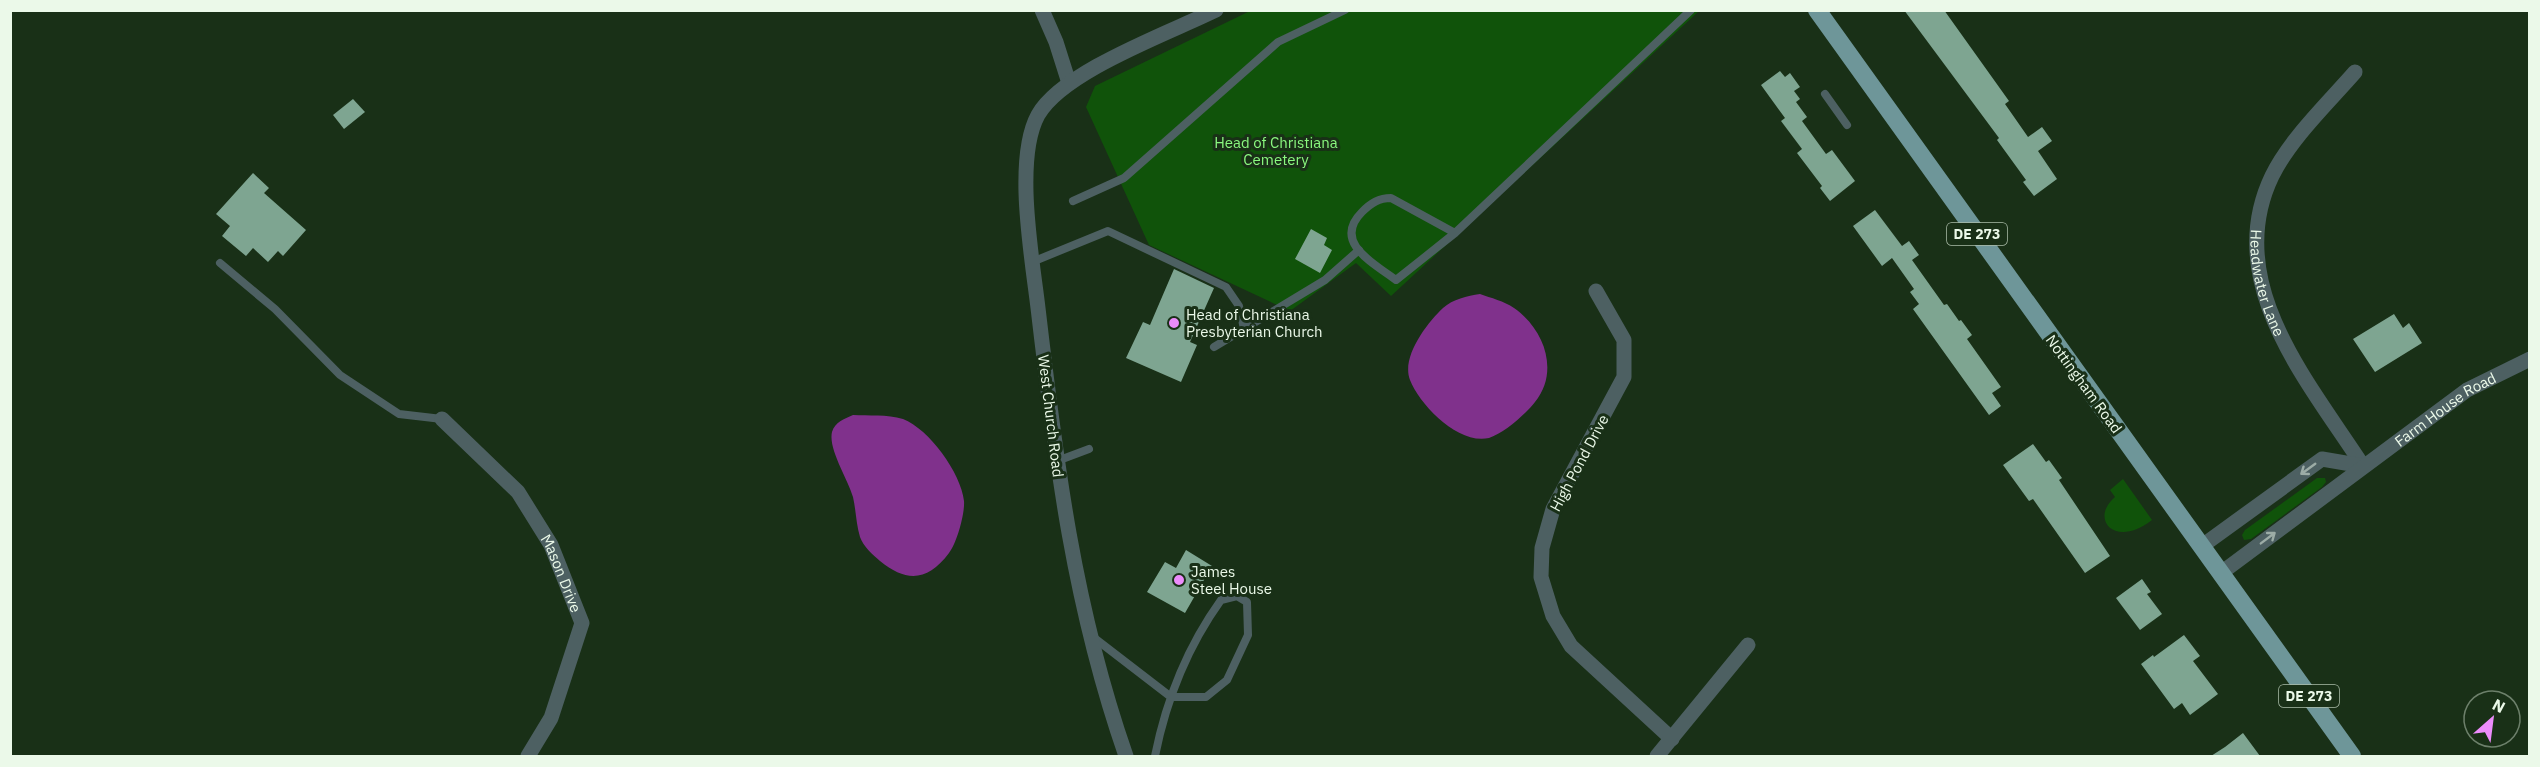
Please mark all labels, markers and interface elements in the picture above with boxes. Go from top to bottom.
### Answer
park label: Head of Christiana Cemetery [1214,133,1338,169]
road number: DE 273 [1947,223,2007,245]
street label: Headwater Lane [2247,229,2289,339]
place label: Head of Christiana Presbyterian Church [1186,305,1323,341]
marker: Head of Christiana Presbyterian Church [1167,316,1181,330]
street label: Nottingham Road [2042,331,2126,437]
street label: West Church Road [1034,354,1068,478]
street label: Farm House Road [2391,368,2499,450]
street label: High Pond Drive [1545,411,1613,515]
one-way arrow [2301,463,2317,475]
street label: Mason Drive [537,530,586,615]
one-way arrow [2259,531,2275,544]
place label: James Steel House [1191,562,1272,598]
marker: James Steel House [1172,573,1186,587]
road number: DE 273 [2279,685,2339,707]
north arrow [2462,689,2522,749]
text: N [2489,694,2509,717]

